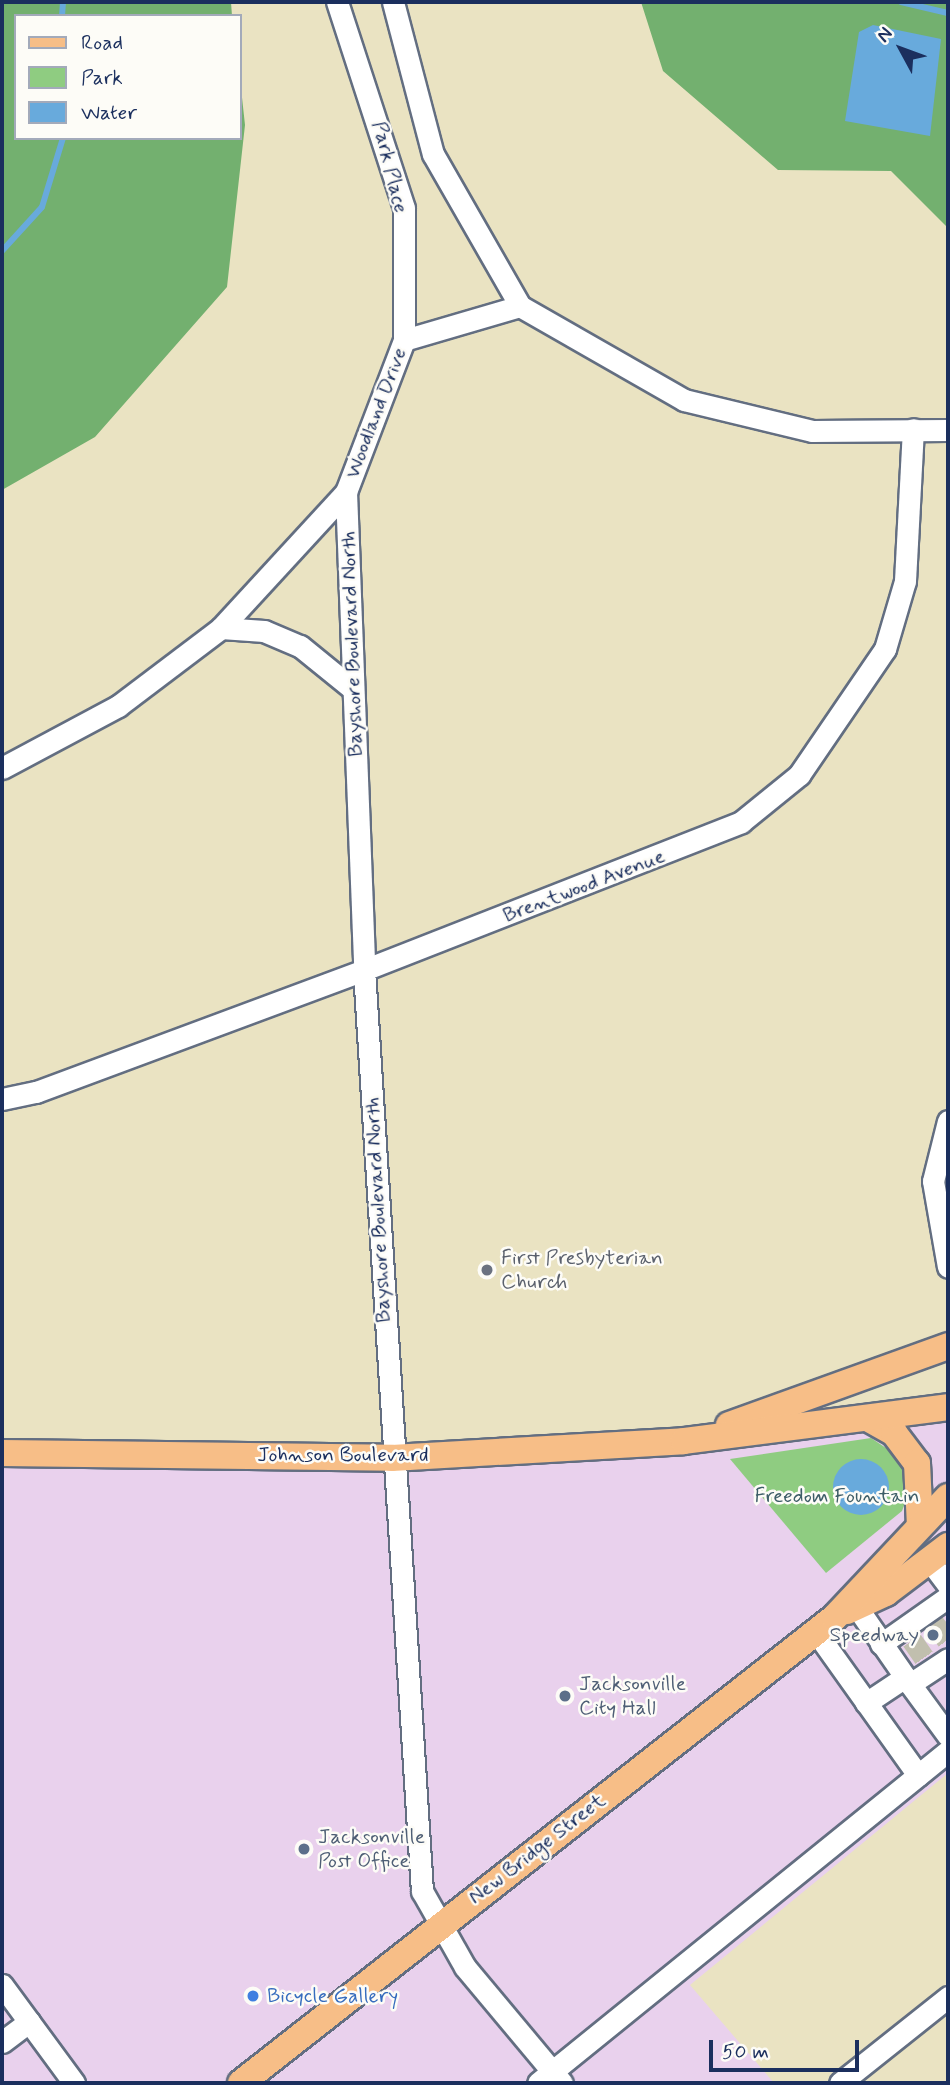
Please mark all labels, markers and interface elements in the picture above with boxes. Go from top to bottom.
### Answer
legend [14,14,242,140]
north arrow [866,14,936,84]
text: N [871,22,898,48]
text: Road [81,29,123,57]
text: Park [81,64,123,92]
text: Water [81,99,137,127]
street label: Park Place [366,119,414,215]
street label: Woodland Drive [340,345,412,481]
street label: Bayshore Boulevard North [336,532,368,756]
street label: Brentwood Avenue [499,844,669,928]
street label: Bayshore Boulevard North [360,1098,396,1322]
place label: First Presbyterian Church [501,1245,663,1295]
marker: First Presbyterian Church [479,1262,495,1278]
street label: Johnson Boulevard [260,1442,426,1468]
park label: Freedom Fountain [759,1483,915,1509]
place label: Speedway [830,1622,919,1648]
marker: Speedway [925,1627,941,1643]
place label: Jacksonville City Hall [579,1671,686,1721]
marker: Jacksonville City Hall [557,1688,573,1704]
street label: New Bridge Street [464,1788,610,1910]
place label: Jacksonville Post Office [318,1824,425,1874]
marker: Jacksonville Post Office [296,1841,312,1857]
place label: Bicycle Gallery [267,1983,396,2009]
marker: Bicycle Gallery [245,1988,261,2004]
scale bar [712,2025,862,2070]
text: 50 m [722,2038,769,2066]

